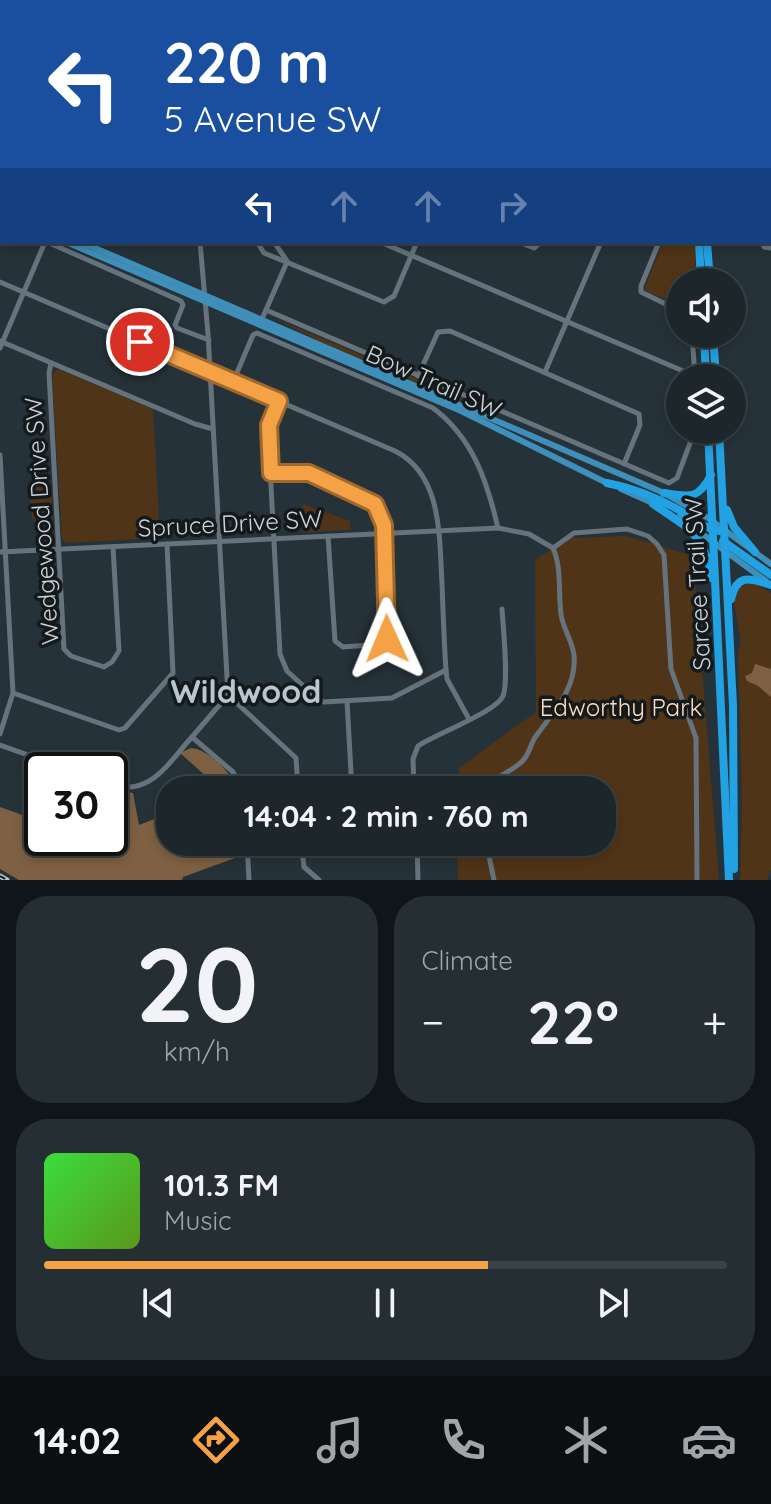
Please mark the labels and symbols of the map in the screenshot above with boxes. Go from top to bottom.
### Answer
pin [106,308,174,376]
street label: Bow Trail SW [362,338,506,424]
street label: Wedgewood Drive SW [17,396,65,646]
street label: Sarcee Trail SW [677,497,717,671]
street label: Spruce Drive SW [137,503,323,543]
position arrow [345,597,429,681]
district label: Wildwood [171,671,321,711]
park label: Edworthy Park [540,692,702,722]
speed limit sign: 30 [24,752,128,856]

